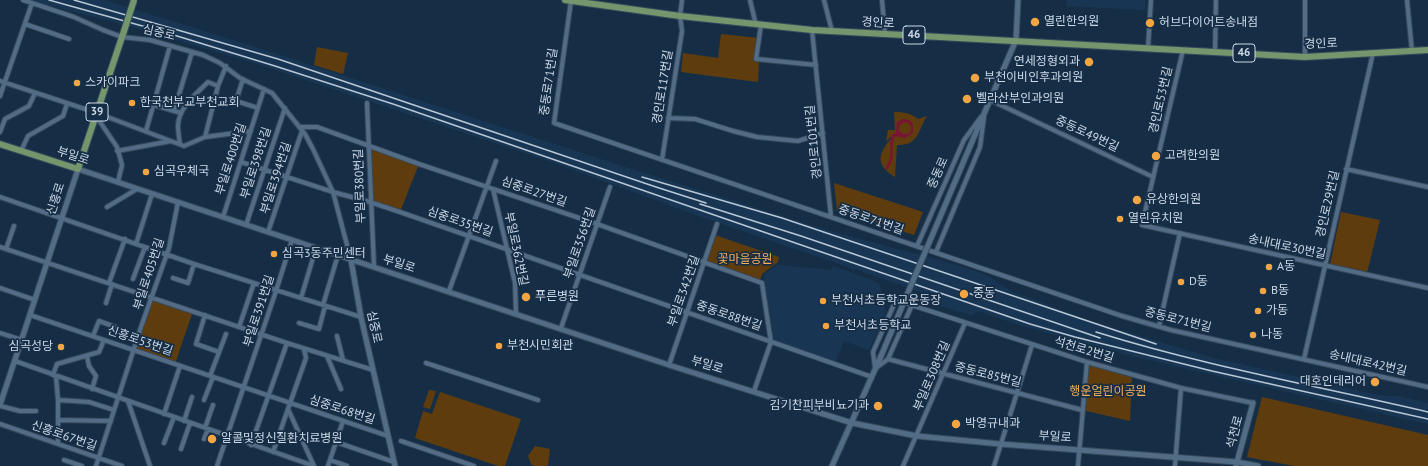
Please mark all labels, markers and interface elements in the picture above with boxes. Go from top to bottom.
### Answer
street label: 경인로 [861,15,895,31]
place label: 열린한의원 [1044,15,1099,29]
marker: 열린한의원 [1029,16,1041,28]
place label: 허브다이어트송내점 [1159,16,1258,30]
marker: 허브다이어트송내점 [1144,17,1156,29]
street label: 심중로 [141,22,177,44]
road number: 46 [903,26,925,44]
street label: 경인로 [1304,36,1338,52]
road number: 46 [1233,44,1255,62]
street label: 중동로71번길 [537,47,561,117]
street label: 경인로117번길 [650,49,676,125]
place label: 연세정형외과 [1014,55,1080,69]
marker: 연세정형외과 [1083,56,1095,68]
street label: 경인로53번길 [1146,65,1176,135]
place label: 부천이비인후과의원 [984,71,1083,85]
marker: 부천이비인후과의원 [969,72,981,84]
place label: 스카이파크 [85,76,140,90]
marker: 스카이파크 [72,78,82,88]
place label: 벨라산부인과의원 [976,92,1064,106]
marker: 벨라산부인과의원 [961,93,973,105]
place label: 한국천부교부천교회 [140,96,239,110]
marker: 한국천부교부천교회 [127,98,137,108]
road number: 39 [86,103,108,121]
street label: 경인로101번길 [803,104,825,180]
street label: 중동로49번길 [1053,113,1121,155]
street label: 부일로400번길 [213,121,249,197]
street label: 부일로398번길 [238,125,274,201]
street label: 부일로394번길 [258,140,294,216]
street label: 부일로 [55,144,91,168]
street label: 부일로380번길 [351,148,369,224]
place label: 고려한의원 [1165,149,1220,163]
marker: 고려한의원 [1150,150,1162,162]
street label: 중동로 [925,155,951,191]
place label: 심곡우체국 [154,165,209,179]
marker: 심곡우체국 [141,167,151,177]
street label: 경인로29번길 [1313,169,1343,239]
street label: 심중로27번길 [499,174,569,210]
street label: 신흥로 [44,181,68,217]
place label: 유상한의원 [1146,193,1201,207]
marker: 유상한의원 [1131,194,1143,206]
street label: 중동로71번길 [836,202,906,238]
street label: 심중로35번길 [425,204,495,240]
street label: 부일로356번길 [561,205,599,281]
street label: 부일로362번길 [501,211,531,287]
place label: 열린유치원 [1128,212,1183,226]
marker: 열린유치원 [1115,214,1125,224]
street label: 송내대로30번길 [1247,232,1327,262]
street label: 부일로405번길 [131,236,167,312]
place label: 심곡3동주민센터 [282,247,366,261]
marker: 심곡3동주민센터 [269,249,279,259]
street label: 부일로 [381,252,417,276]
street label: 부일로342번길 [665,253,703,329]
park label: 꽃마을공원 [717,253,773,267]
place label: A동 [1277,260,1295,274]
marker: A동 [1264,262,1274,272]
street label: 부일로391번길 [241,273,277,349]
place label: D동 [1189,275,1208,289]
marker: D동 [1176,277,1186,287]
place label: B동 [1271,284,1289,298]
marker: B동 [1258,286,1268,296]
place label: 중동 [973,287,995,301]
marker: 중동 [958,288,970,300]
place label: 푸른병원 [535,290,579,304]
marker: 푸른병원 [520,291,532,303]
place label: 부천서초등학교운동장 [831,294,941,308]
marker: 부천서초등학교운동장 [818,296,828,306]
street label: 중동로88번길 [694,298,764,334]
place label: 가동 [1266,304,1288,318]
street label: 중동로71번길 [1143,305,1213,335]
marker: 가동 [1253,306,1263,316]
street label: 심중로 [364,309,384,345]
place label: 부천서초등학교 [834,319,911,333]
marker: 부천서초등학교 [821,321,831,331]
street label: 신흥로53번길 [105,323,175,359]
place label: 나동 [1261,328,1283,342]
marker: 나동 [1248,330,1258,340]
street label: 석천로2번길 [1052,334,1116,366]
place label: 부천시민회관 [507,339,573,353]
street label: 부일로308번길 [911,339,953,413]
place label: 심곡성당 [9,340,53,354]
marker: 부천시민회관 [494,341,504,351]
marker: 심곡성당 [56,342,66,352]
street label: 송내대로42번길 [1328,347,1408,379]
street label: 부일로 [689,353,725,377]
street label: 중동로85번길 [953,360,1023,390]
place label: 대호인테리어 [1300,375,1366,389]
marker: 대호인테리어 [1369,376,1381,388]
park label: 행운얼린이공원 [1069,385,1147,399]
street label: 심중로68번길 [307,393,377,427]
place label: 김기찬피부비뇨기과 [770,399,869,413]
marker: 김기찬피부비뇨기과 [872,400,884,412]
street label: 석천로 [1224,414,1246,450]
place label: 박영규내과 [965,417,1020,431]
street label: 신흥로67번길 [29,418,99,454]
marker: 박영규내과 [950,418,962,430]
street label: 부일로 [1038,429,1072,445]
place label: 알콜및정신질환치료병원 [221,432,342,446]
marker: 알콜및정신질환치료병원 [206,433,218,445]

